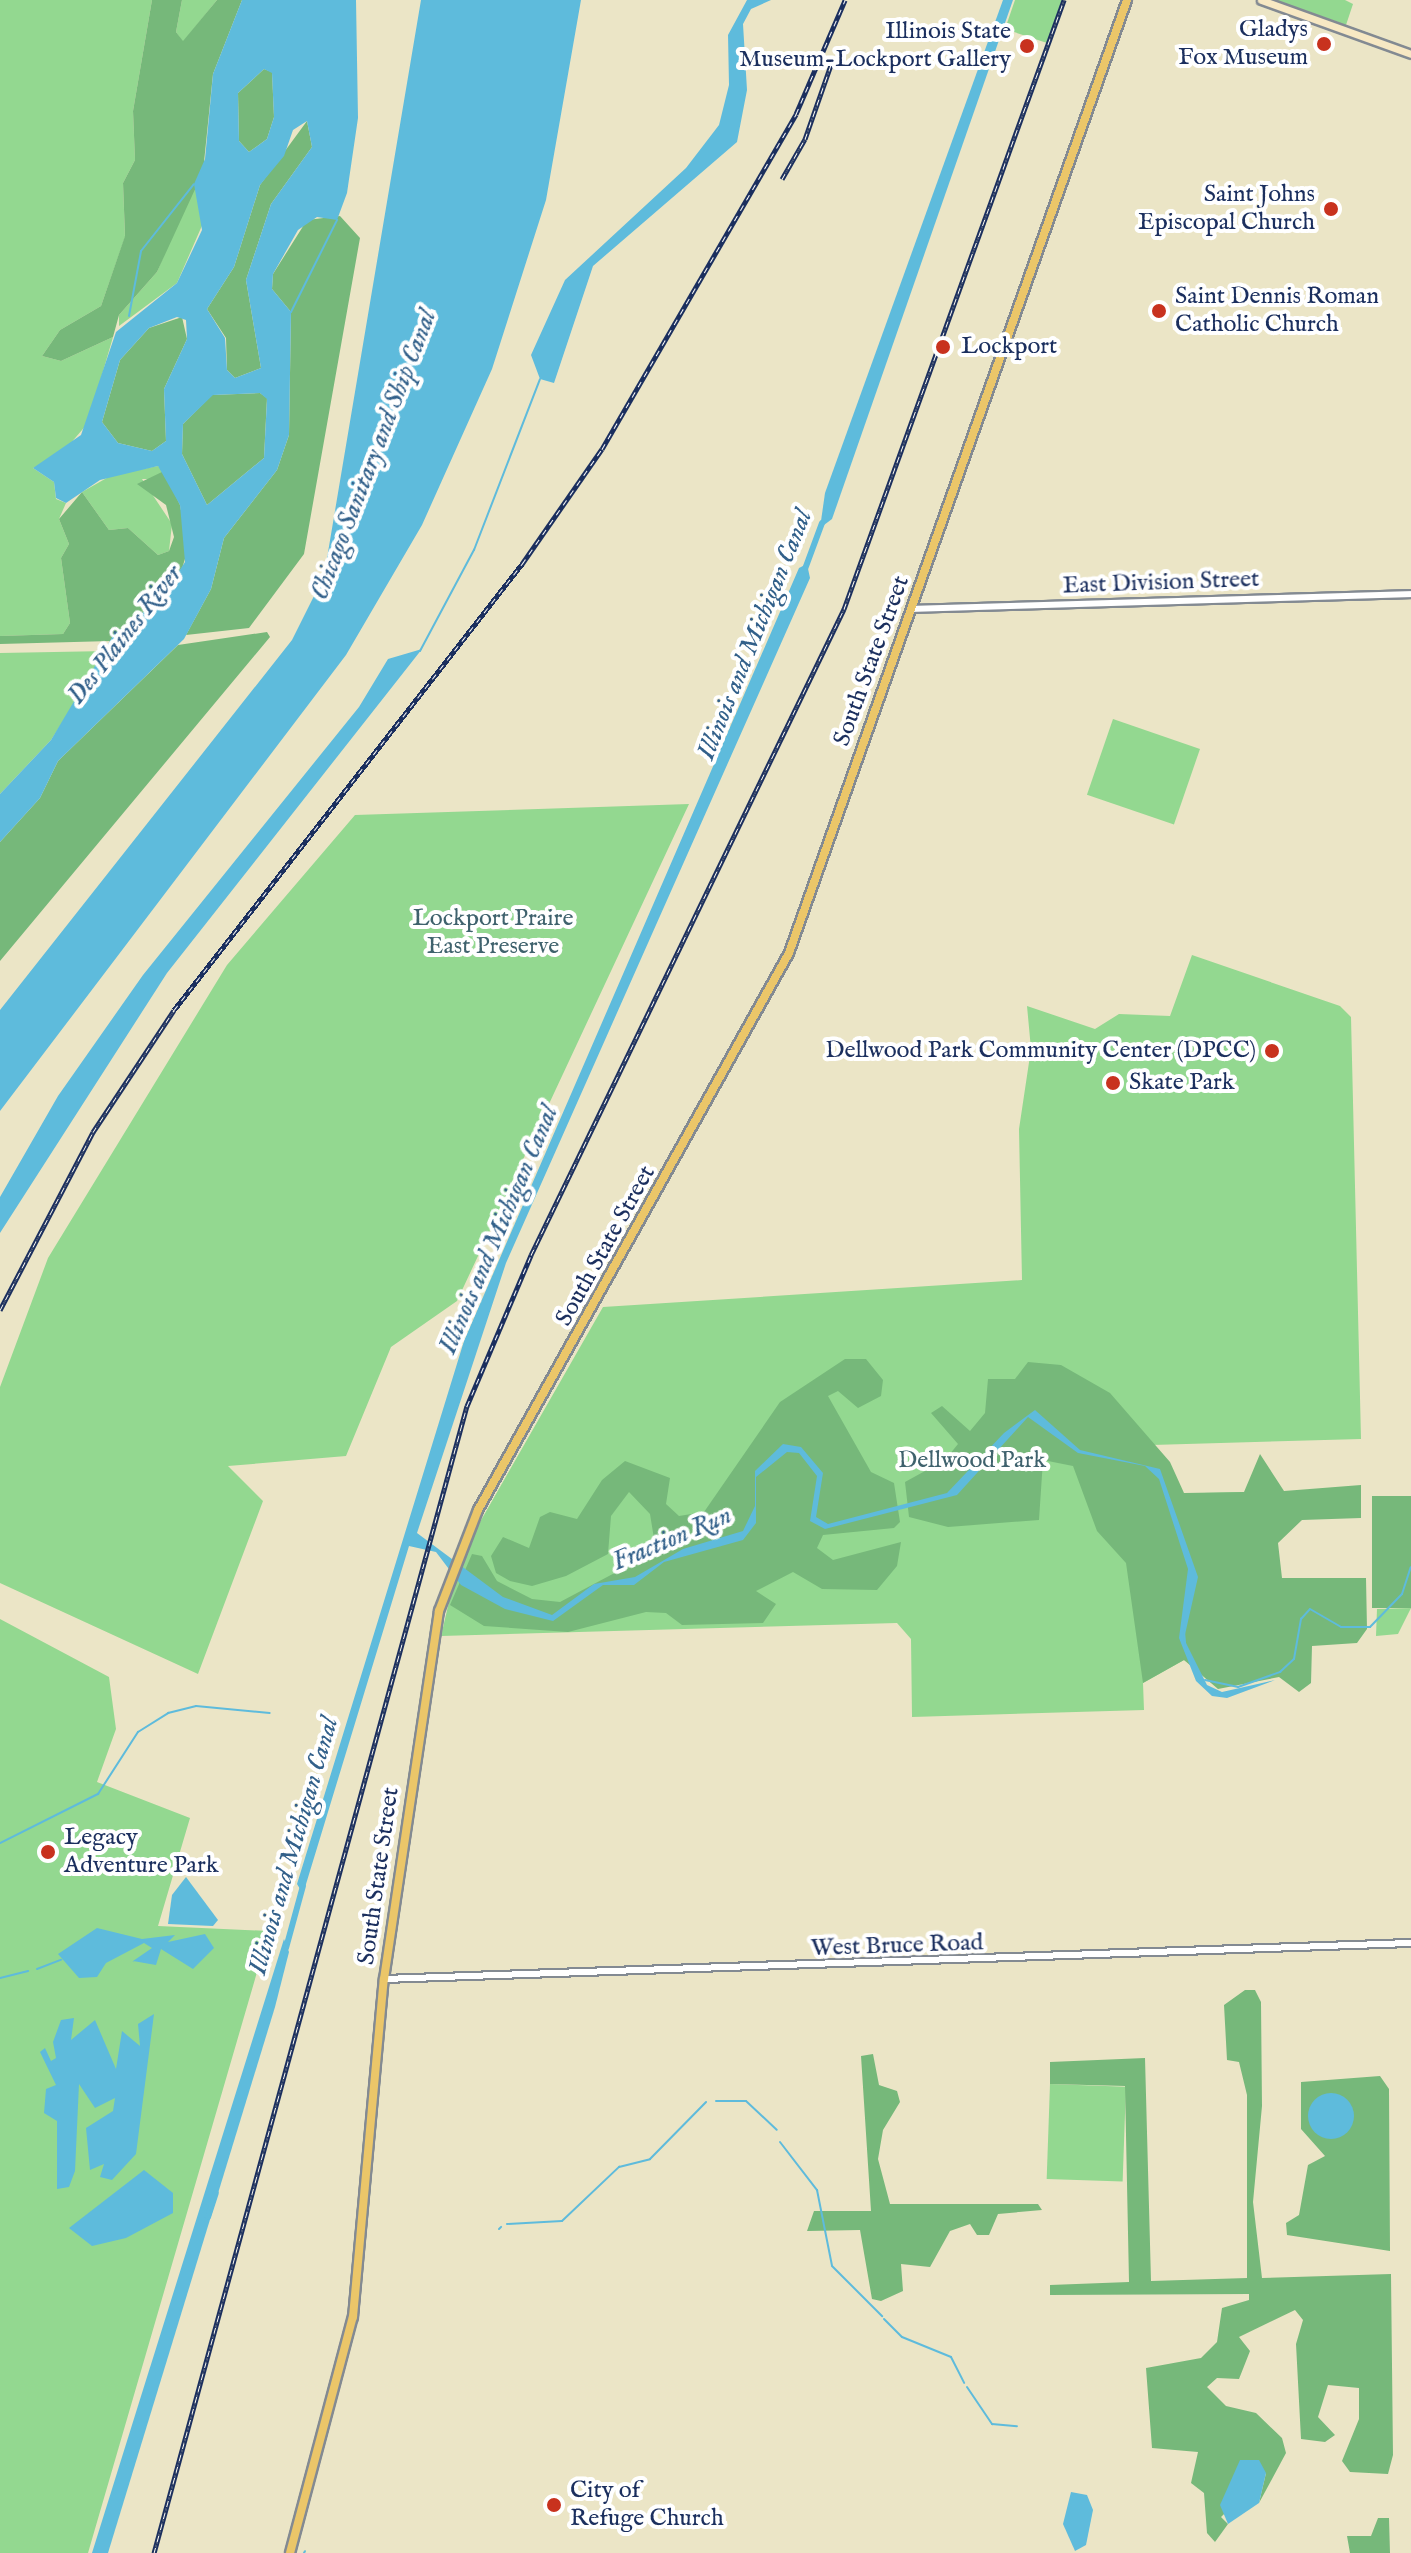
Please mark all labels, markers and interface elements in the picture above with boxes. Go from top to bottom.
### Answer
place label: Gladys Fox Museum [1178,16,1308,72]
place label: Illinois State Museum-Lockport Gallery [739,18,1011,74]
marker: Gladys Fox Museum [1315,35,1333,53]
marker: Illinois State Museum-Lockport Gallery [1018,37,1036,55]
place label: Saint Johns Episcopal Church [1138,181,1315,237]
marker: Saint Johns Episcopal Church [1322,200,1340,218]
place label: Saint Dennis Roman Catholic Church [1175,283,1379,339]
marker: Saint Dennis Roman Catholic Church [1150,302,1168,320]
water label: Chicago Sanitary and Ship Canal [304,306,444,604]
place label: Lockport [961,333,1057,361]
marker: Lockport [932,336,954,358]
water label: Illinois and Michigan Canal [691,506,819,764]
water label: Des Plaines River [61,559,189,711]
street label: East Division Street [1062,565,1260,601]
street label: South State Street [828,572,916,750]
park label: Lockport Praire East Preserve [413,905,573,961]
place label: Dellwood Park Community Center (DPCC) [825,1037,1256,1065]
marker: Dellwood Park Community Center (DPCC) [1263,1042,1281,1060]
place label: Skate Park [1129,1069,1235,1097]
marker: Skate Park [1104,1074,1122,1092]
water label: Illinois and Michigan Canal [433,1101,565,1359]
street label: South State Street [550,1161,662,1331]
park label: Dellwood Park [898,1447,1046,1475]
water label: Fraction Run [608,1500,736,1578]
water label: Illinois and Michigan Canal [242,1714,346,1978]
street label: South State Street [352,1785,406,1967]
place label: Legacy Adventure Park [64,1824,219,1880]
marker: Legacy Adventure Park [39,1843,57,1861]
street label: West Bruce Road [810,1929,984,1963]
place label: City of Refuge Church [570,2477,724,2533]
marker: City of Refuge Church [545,2496,563,2514]

